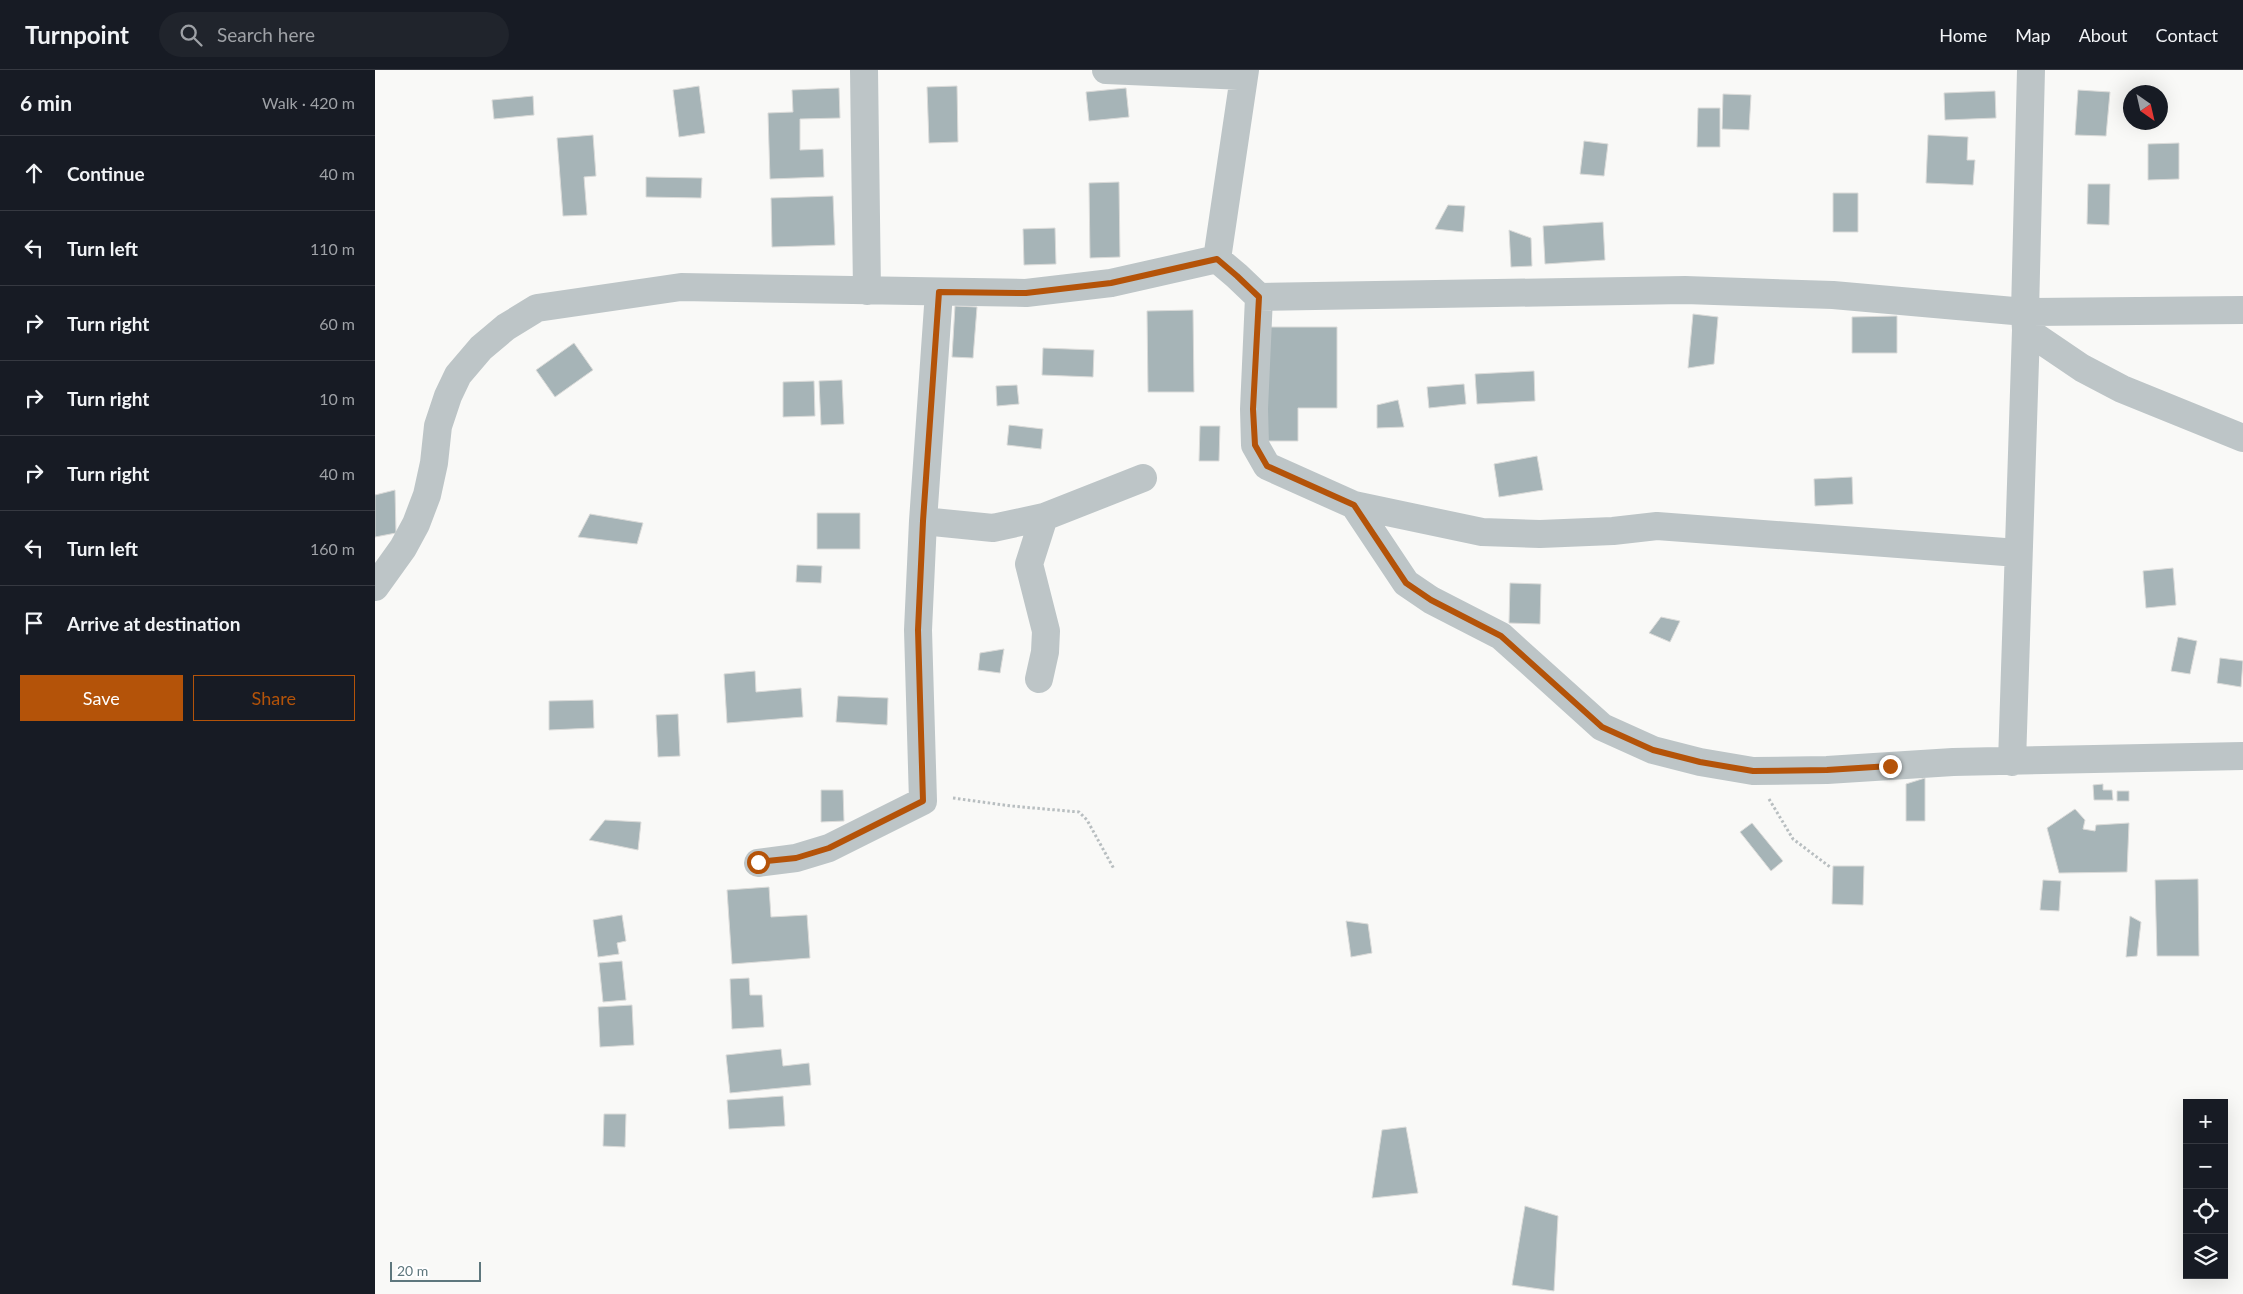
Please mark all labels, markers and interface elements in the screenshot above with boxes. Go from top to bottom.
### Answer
search box [159,12,509,57]
text: Turnpoint [25,20,129,49]
icon: search [177,21,205,49]
text: Search here [217,23,315,46]
text: Home [1939,24,1987,46]
text: Map [2015,24,2051,46]
text: About [2079,24,2128,46]
text: Contact [2156,24,2218,46]
north arrow [2123,85,2168,130]
text: 6 min [20,90,72,115]
text: Walk · 420 m [262,93,355,112]
icon: ahead [20,159,48,187]
text: Continue [67,162,145,185]
text: 40 m [319,164,355,183]
icon: left [20,234,48,262]
text: Turn left [67,237,138,260]
text: 110 m [310,239,355,258]
icon: right [20,309,48,337]
text: Turn right [67,312,149,335]
text: 60 m [319,314,355,333]
icon: right [20,384,48,412]
text: Turn right [67,387,149,410]
text: 10 m [319,389,355,408]
icon: right [20,459,48,487]
text: Turn right [67,462,149,485]
text: 40 m [319,464,355,483]
icon: left [20,534,48,562]
text: Turn left [67,537,138,560]
text: 160 m [310,539,355,558]
icon: arrive [20,609,48,637]
text: Arrive at destination [67,612,240,635]
button: Save [20,675,183,721]
button: Share [193,675,355,721]
route end [1879,755,1902,778]
route start [747,851,770,874]
map controls [2183,1099,2228,1279]
button: + [2183,1099,2228,1144]
button: − [2183,1144,2228,1189]
button: locate [2183,1189,2228,1234]
button: layers [2183,1234,2228,1279]
scale bar [390,1259,481,1282]
text: 20 m [397,1262,428,1279]

